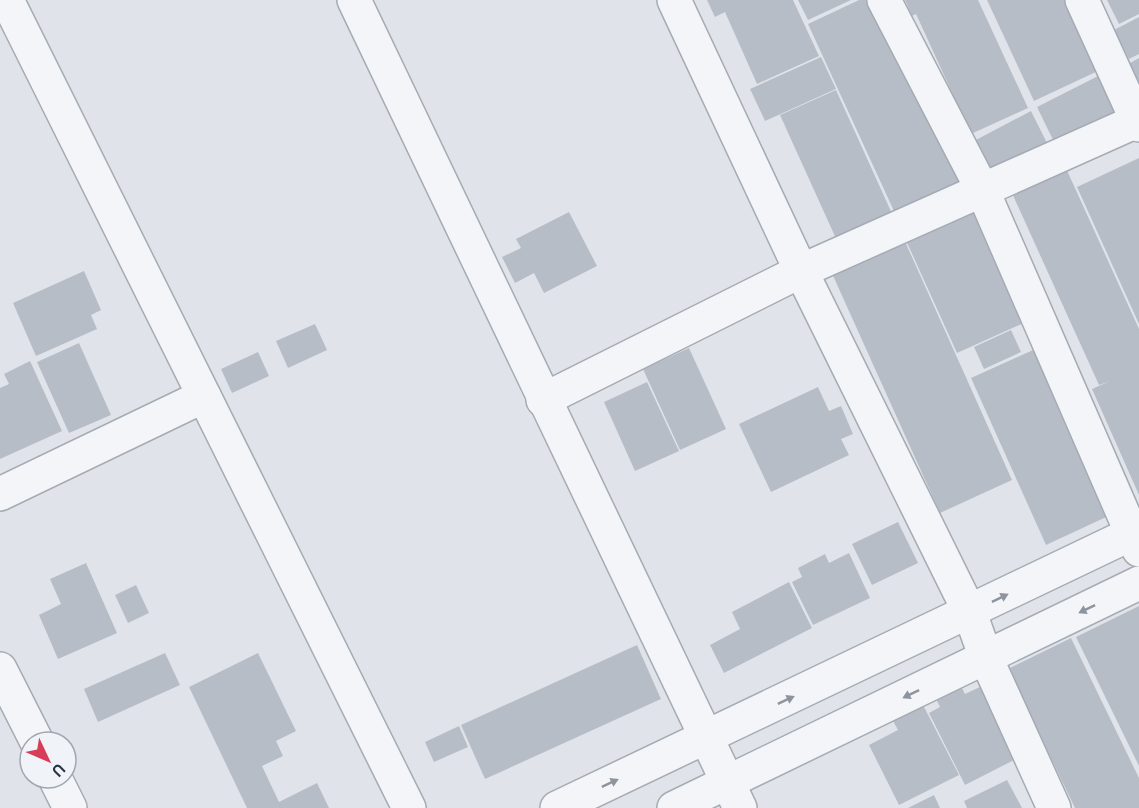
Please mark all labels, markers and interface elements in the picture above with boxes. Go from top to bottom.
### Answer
one-way arrow [992,594,1009,603]
one-way arrow [1078,604,1095,613]
one-way arrow [903,690,920,699]
one-way arrow [778,696,795,705]
north arrow [18,730,78,790]
text: U [46,758,69,780]
one-way arrow [601,779,618,788]

